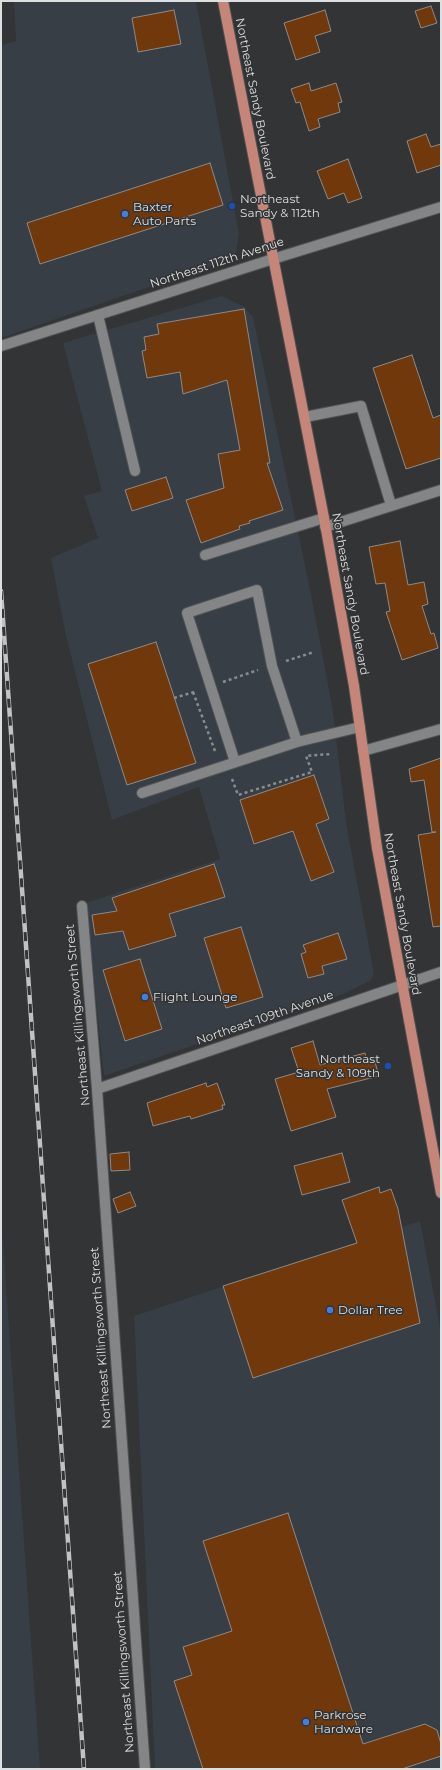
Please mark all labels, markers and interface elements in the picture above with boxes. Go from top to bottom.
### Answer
street label: Northeast Sandy Boulevard [232,17,278,181]
place label: Northeast Sandy & 112th [240,192,320,220]
place label: Baxter Auto Parts [133,200,196,228]
marker: Northeast Sandy & 112th [227,201,237,211]
marker: Baxter Auto Parts [120,209,130,219]
street label: Northeast 112th Avenue [148,234,286,292]
street label: Northeast Sandy Boulevard [329,512,371,676]
street label: Northeast Sandy Boulevard [381,832,423,996]
street label: Northeast Killingsworth Street [63,924,93,1106]
street label: Northeast 109th Avenue [194,988,336,1048]
place label: Flight Lounge [153,990,238,1004]
marker: Flight Lounge [140,992,150,1002]
place label: Northeast Sandy & 109th [296,1052,380,1080]
marker: Northeast Sandy & 109th [383,1061,393,1071]
street label: Northeast Killingsworth Street [87,1247,115,1429]
place label: Dollar Tree [338,1303,403,1317]
marker: Dollar Tree [325,1305,335,1315]
street label: Northeast Killingsworth Street [110,1571,138,1753]
place label: Parkrose Hardware [314,1708,373,1736]
marker: Parkrose Hardware [301,1717,311,1727]

